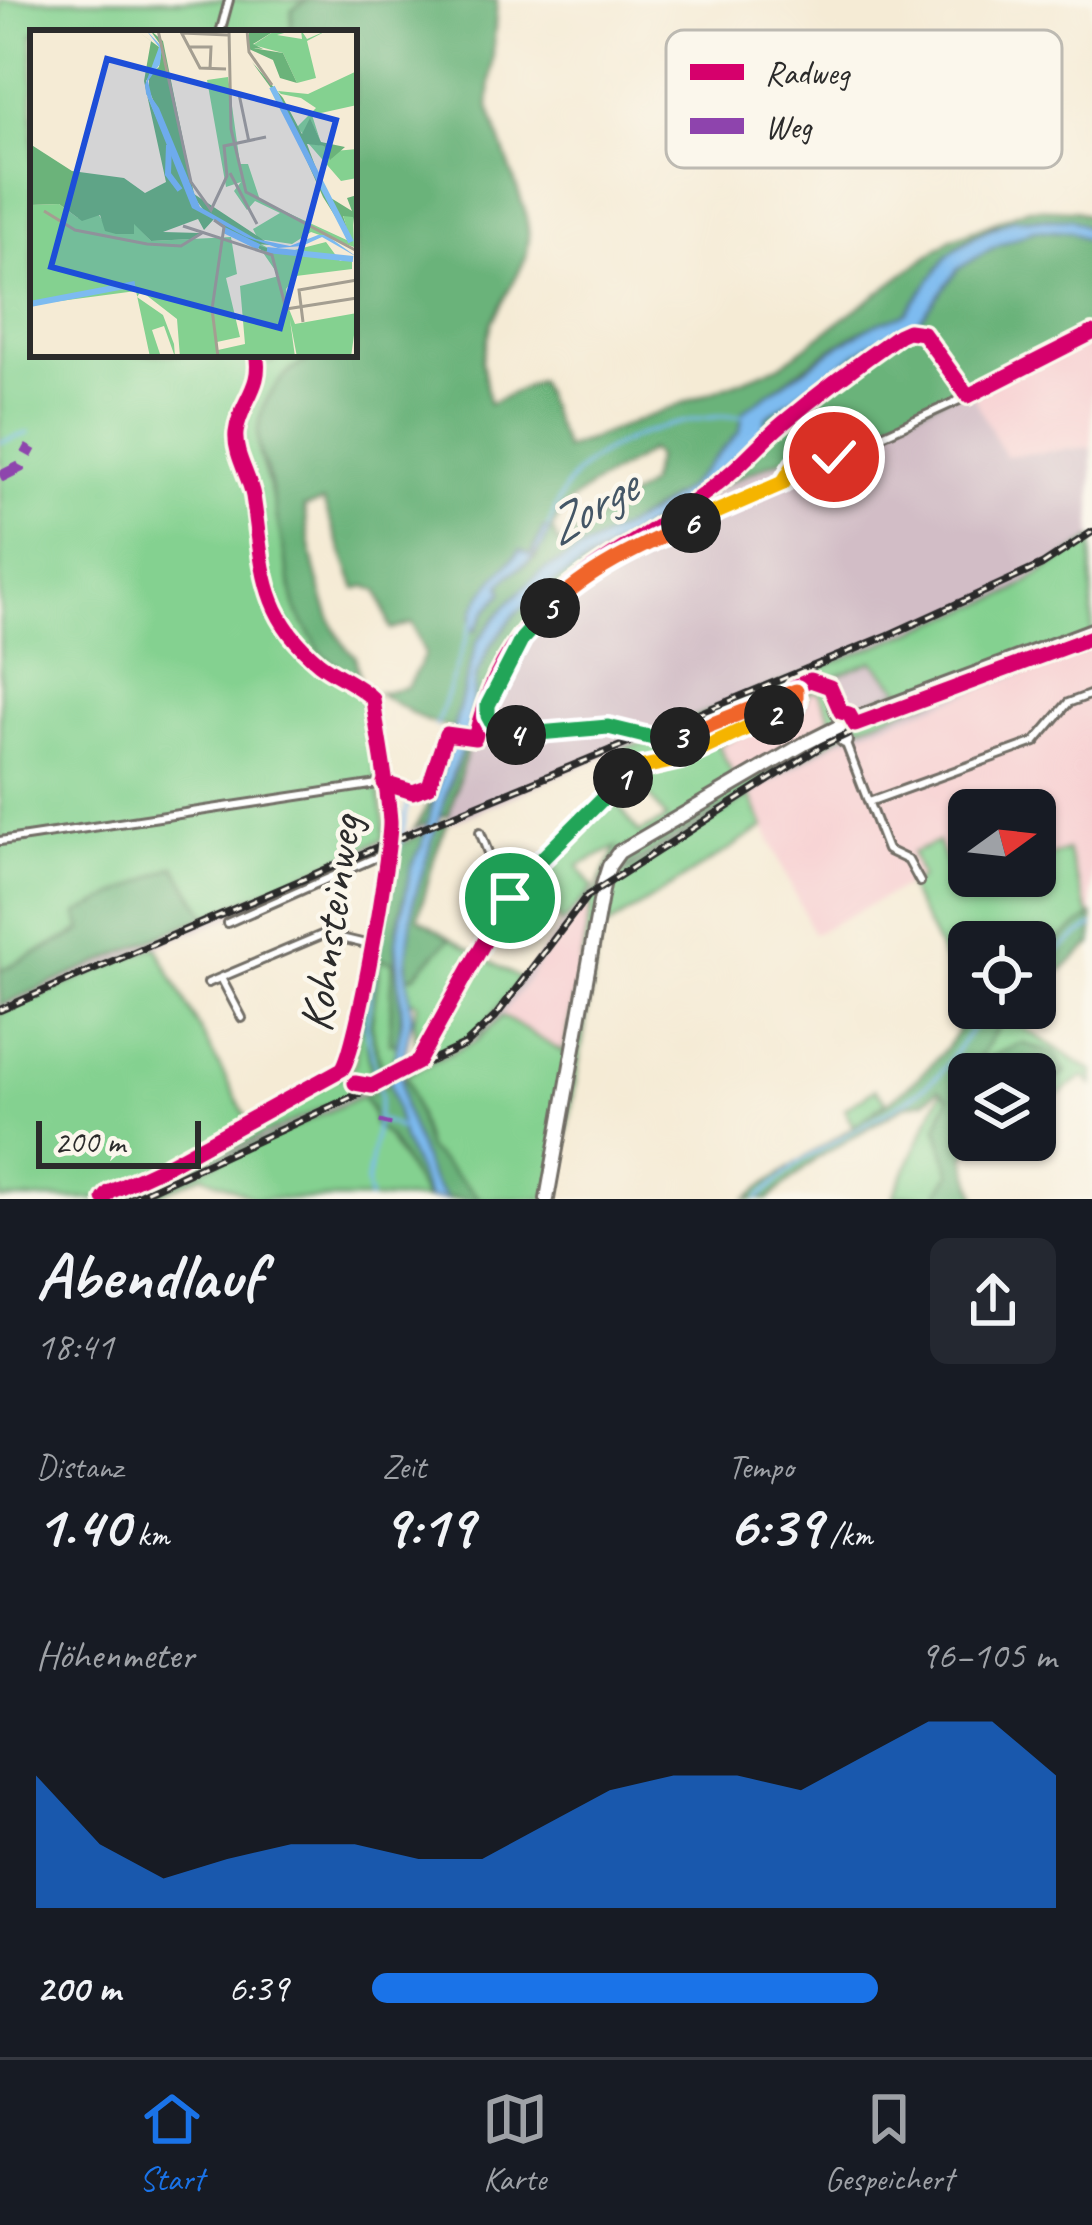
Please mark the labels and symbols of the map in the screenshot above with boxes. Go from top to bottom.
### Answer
inset map [30,30,357,357]
legend [666,30,1062,168]
text: Radweg [765,52,852,94]
text: Weg [765,106,813,148]
pin [783,406,885,508]
water label: Zorge [533,451,655,559]
pin: 6 [661,493,721,553]
pin: 5 [520,578,580,638]
pin: 2 [744,685,804,745]
pin: 4 [486,705,546,765]
pin: 3 [650,707,710,767]
pin: 1 [593,748,653,808]
north arrow [948,789,1056,897]
street label: Kohnsteinweg [285,809,375,1035]
pin [459,847,561,949]
scale bar [36,1115,201,1168]

